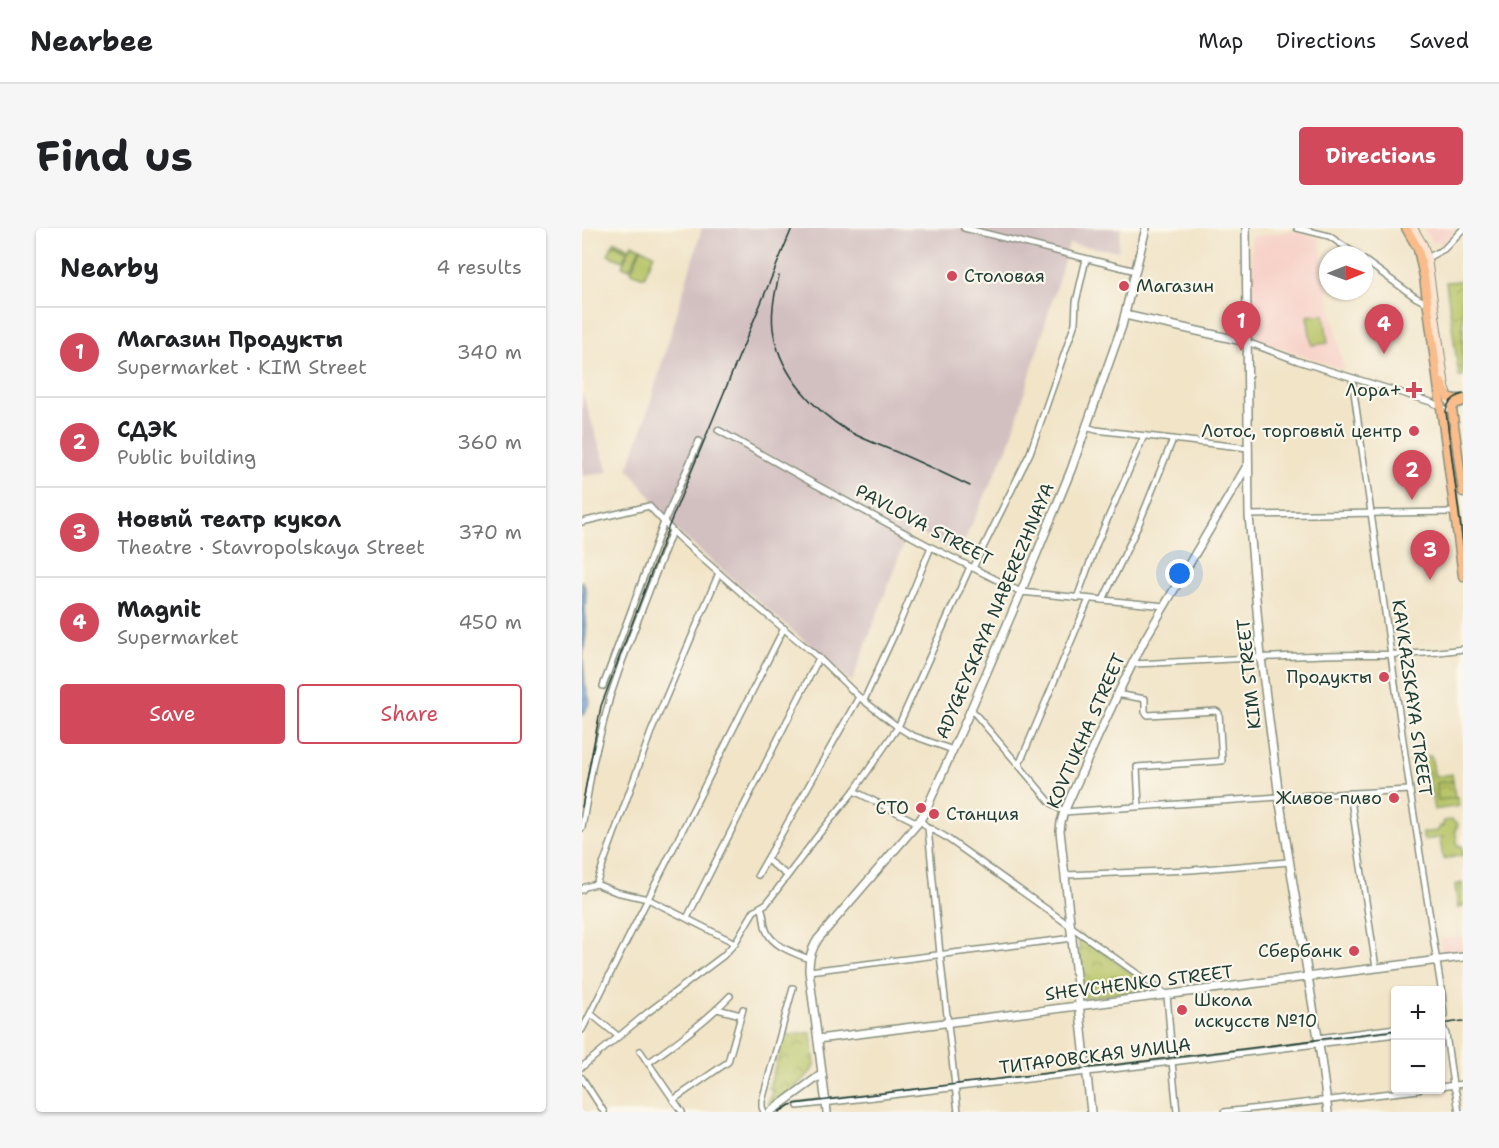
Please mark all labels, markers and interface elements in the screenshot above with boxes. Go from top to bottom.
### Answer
text: Nearbee [30,22,153,60]
text: Map [1198,27,1243,55]
text: Directions [1276,27,1376,55]
text: Saved [1409,27,1469,55]
button: Directions [1299,127,1463,185]
text: Find us [36,128,193,184]
north arrow [1319,246,1373,300]
text: Nearby [60,250,159,285]
text: 4 results [436,254,522,280]
place label: Столовая [964,264,1045,288]
marker: Столовая [945,269,959,283]
place label: Магазин [1136,274,1214,298]
marker: Магазин [1117,279,1131,293]
pin: 1 [1222,302,1260,351]
pin: 4 [1364,304,1404,354]
text: Магазин Продукты [117,325,343,354]
text: 1 [75,339,84,365]
text: 340 m [457,339,522,365]
text: Supermarket · KIM Street [117,354,367,380]
place label: Лора+ [1345,378,1402,402]
marker: Лора+ [1407,383,1421,397]
text: СДЭК [117,415,177,444]
place label: Лотос, торговый центр [1201,419,1402,443]
marker: Лотос, торговый центр [1407,424,1421,438]
text: 2 [73,429,87,455]
text: 360 m [457,429,522,455]
text: Public building [117,444,256,470]
pin: 2 [1392,450,1432,500]
street label: PAVLOVA STREET [851,479,997,571]
street label: ADYGEYSKAYA NABEREZHNAYA [930,479,1060,743]
text: Новый театр кукол [117,505,341,534]
text: 3 [73,519,87,545]
text: 370 m [458,519,522,545]
pin: 3 [1410,530,1450,580]
text: Theatre · Stavropolskaya Street [117,534,425,560]
your location [1165,559,1194,588]
text: Magnit [117,595,201,624]
street label: KAVKAZSKAYA STREET [1386,598,1438,798]
text: 4 [73,609,87,635]
text: 450 m [458,609,522,635]
street label: KIM STREET [1231,618,1267,730]
text: Supermarket [117,624,239,650]
street label: KOVTUKHA STREET [1041,650,1131,812]
place label: Продукты [1286,665,1372,689]
marker: Продукты [1377,670,1391,684]
button: Save [60,684,285,744]
button: Share [297,684,522,744]
place label: Живое пиво [1276,786,1382,810]
marker: Живое пиво [1387,791,1401,805]
place label: СТО [876,796,909,820]
marker: СТО [914,801,928,815]
place label: Станция [946,802,1019,826]
marker: Станция [927,807,941,821]
place label: Сбербанк [1258,939,1342,963]
marker: Сбербанк [1347,944,1361,958]
street label: SHEVCHENKO STREET [1043,960,1235,1006]
map controls [1391,986,1445,1094]
button: + [1391,986,1445,1040]
place label: Школа искусств №10 [1194,988,1317,1033]
marker: Школа искусств №10 [1175,1003,1189,1017]
street label: ТИТАРОВСКАЯ УЛИЦА [998,1032,1192,1080]
button: − [1391,1040,1445,1094]

